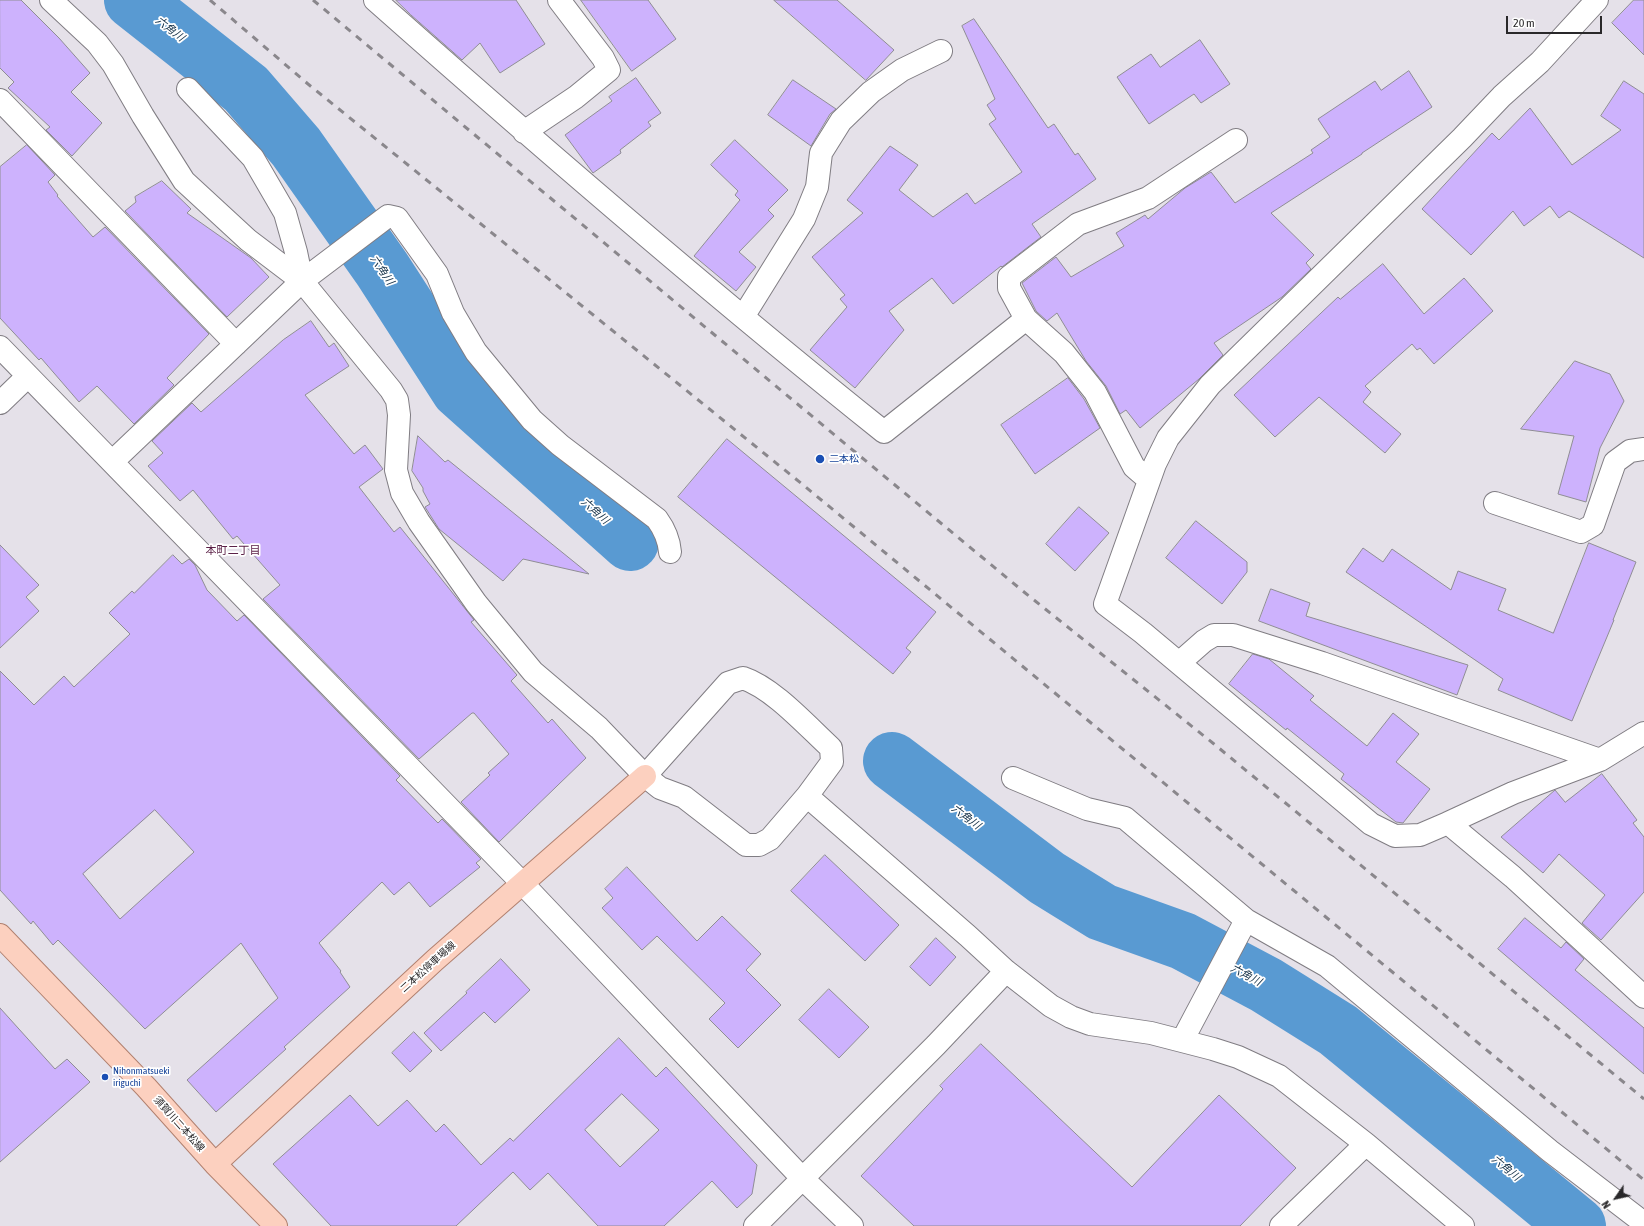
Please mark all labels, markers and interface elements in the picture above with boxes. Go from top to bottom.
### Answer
scale bar [1508,8,1604,34]
water label: 六角川 [153,14,187,44]
text: 20 m [1513,16,1535,30]
water label: 六角川 [367,253,397,287]
marker: 二本松 [814,453,826,465]
place label: 二本松 [829,453,859,465]
water label: 六角川 [578,495,612,527]
district label: 本町二丁目 [206,544,260,558]
water label: 六角川 [949,802,983,832]
street label: 二本松停車場線 [398,939,458,995]
water label: 六角川 [1228,961,1264,989]
place label: Nihonmatsueki iriguchi [113,1065,170,1088]
marker: Nihonmatsueki iriguchi [100,1072,110,1082]
street label: 須賀川二本松線 [151,1094,207,1154]
water label: 六角川 [1489,1152,1523,1184]
north arrow [1596,1178,1636,1218]
text: N [1599,1199,1613,1211]

